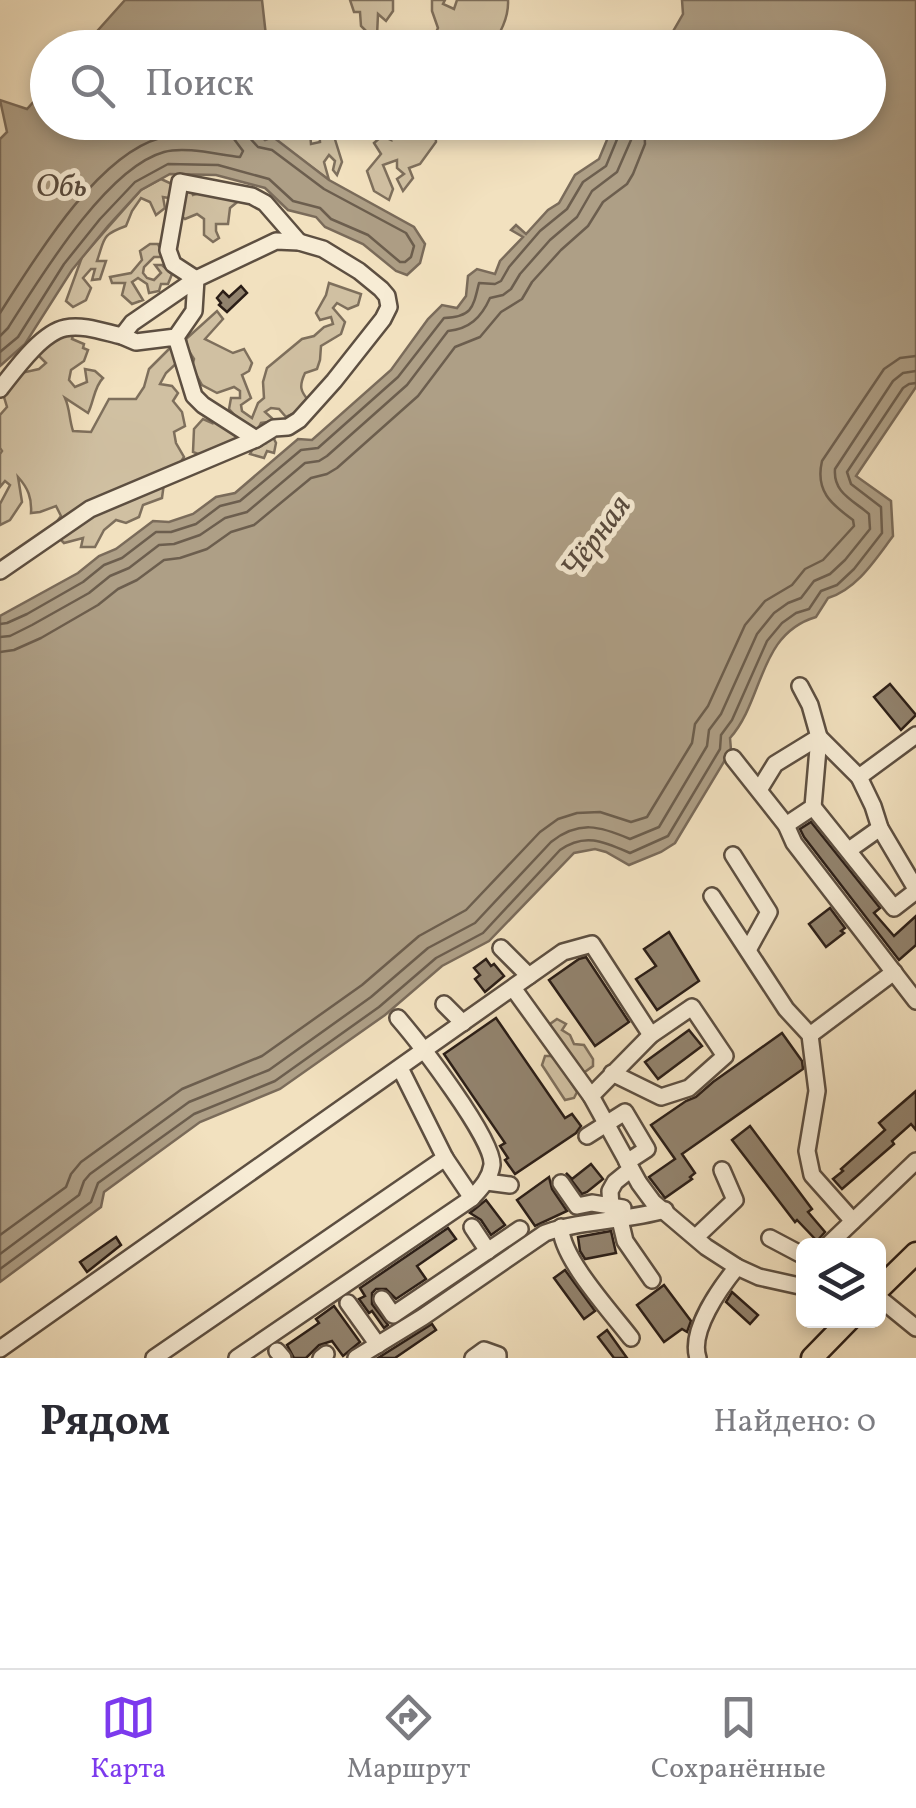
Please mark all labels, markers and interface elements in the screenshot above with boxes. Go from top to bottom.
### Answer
search box [30,30,886,140]
icon: search [65,58,120,113]
text: Поиск [145,59,254,112]
water label: Обь [35,166,87,210]
water label: Чёрная [552,487,643,589]
map controls [796,1238,886,1328]
button: layers [796,1238,886,1328]
text: Рядом [40,1394,170,1453]
text: Найдено: 0 [714,1401,876,1445]
tab: Карта [90,1690,166,1789]
tab: Маршрут [347,1690,470,1789]
tab: Сохранённые [651,1690,826,1789]

